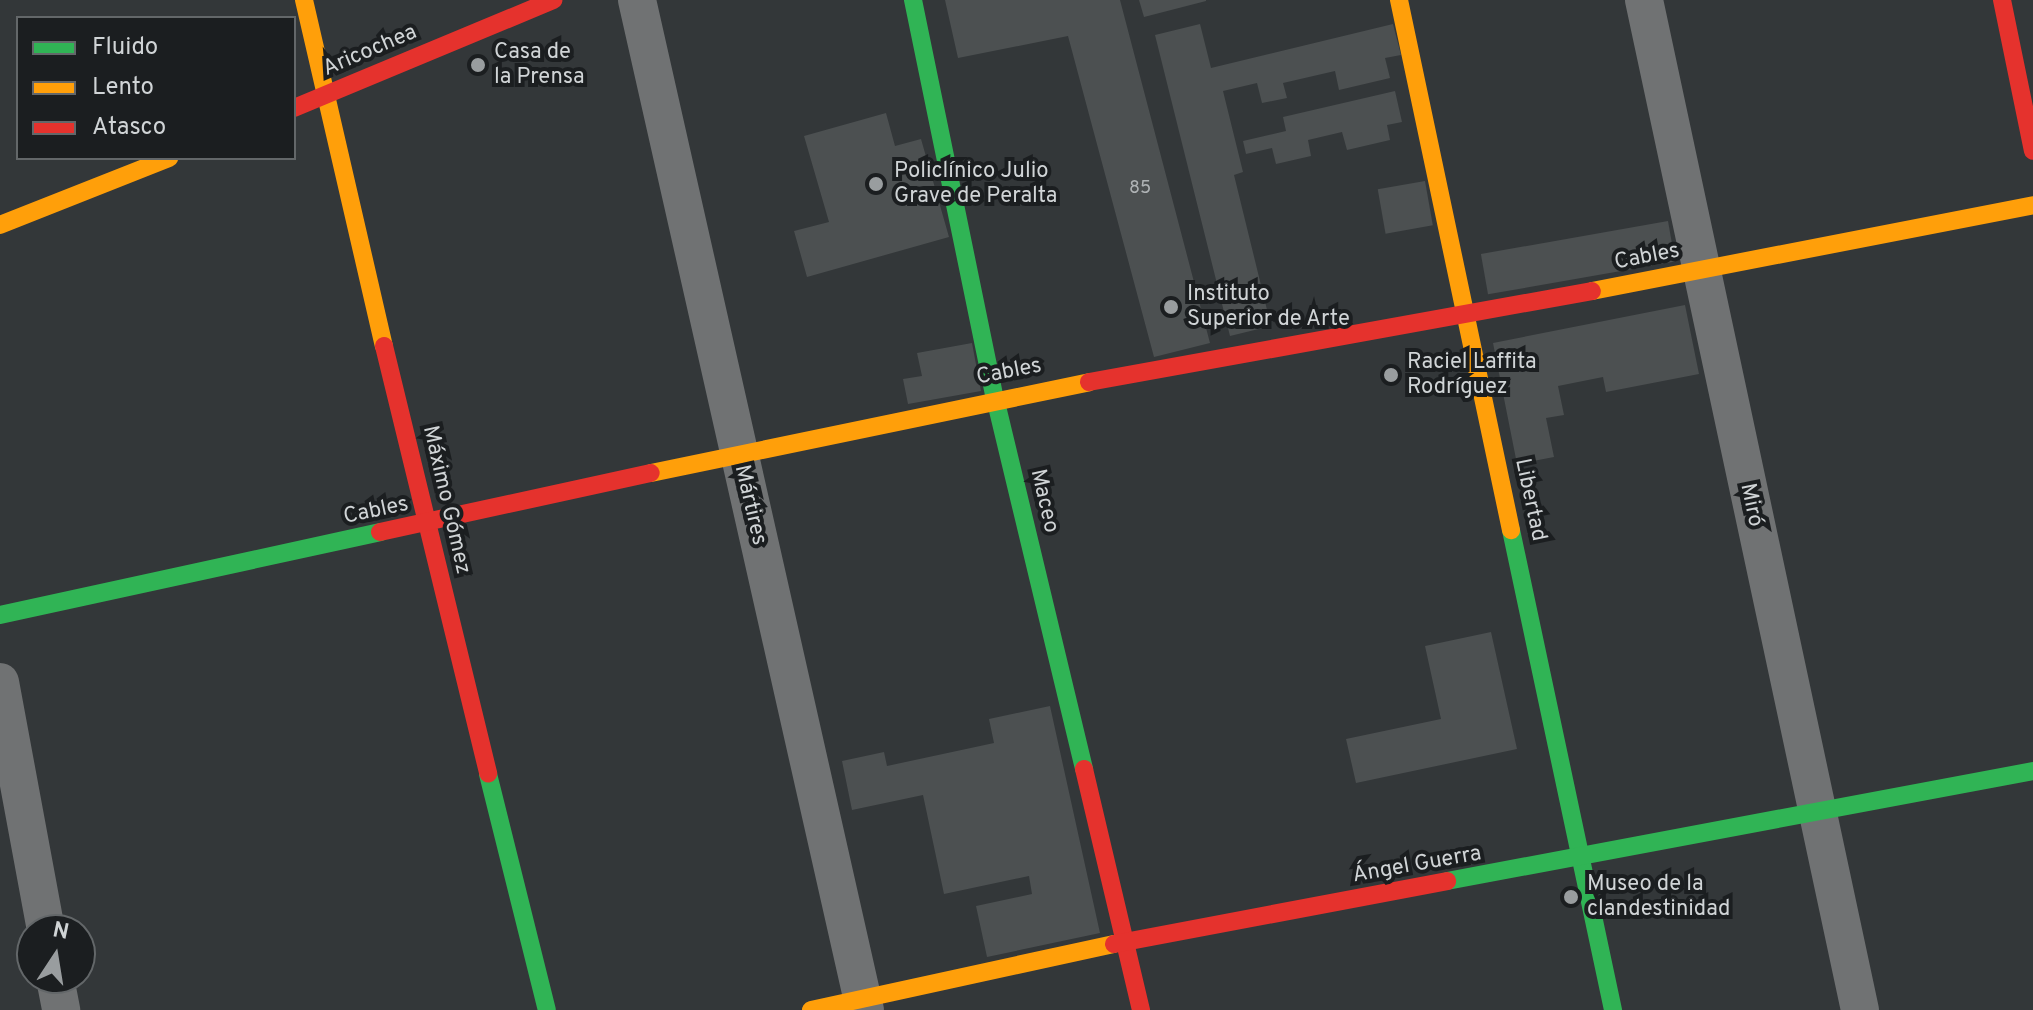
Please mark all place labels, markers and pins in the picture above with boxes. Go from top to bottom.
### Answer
place label: Casa de la Prensa [494,39,584,90]
marker: Casa de la Prensa [469,56,487,74]
place label: Policlínico Julio Grave de Peralta [894,158,1057,210]
marker: Policlínico Julio Grave de Peralta [865,173,887,195]
place label: Instituto Superior de Arte [1187,281,1351,332]
marker: Instituto Superior de Arte [1162,298,1180,316]
place label: Raciel Laffita Rodríguez [1407,349,1537,400]
marker: Raciel Laffita Rodríguez [1382,366,1400,384]
place label: Museo de la clandestinidad [1587,871,1730,922]
marker: Museo de la clandestinidad [1562,888,1580,906]

